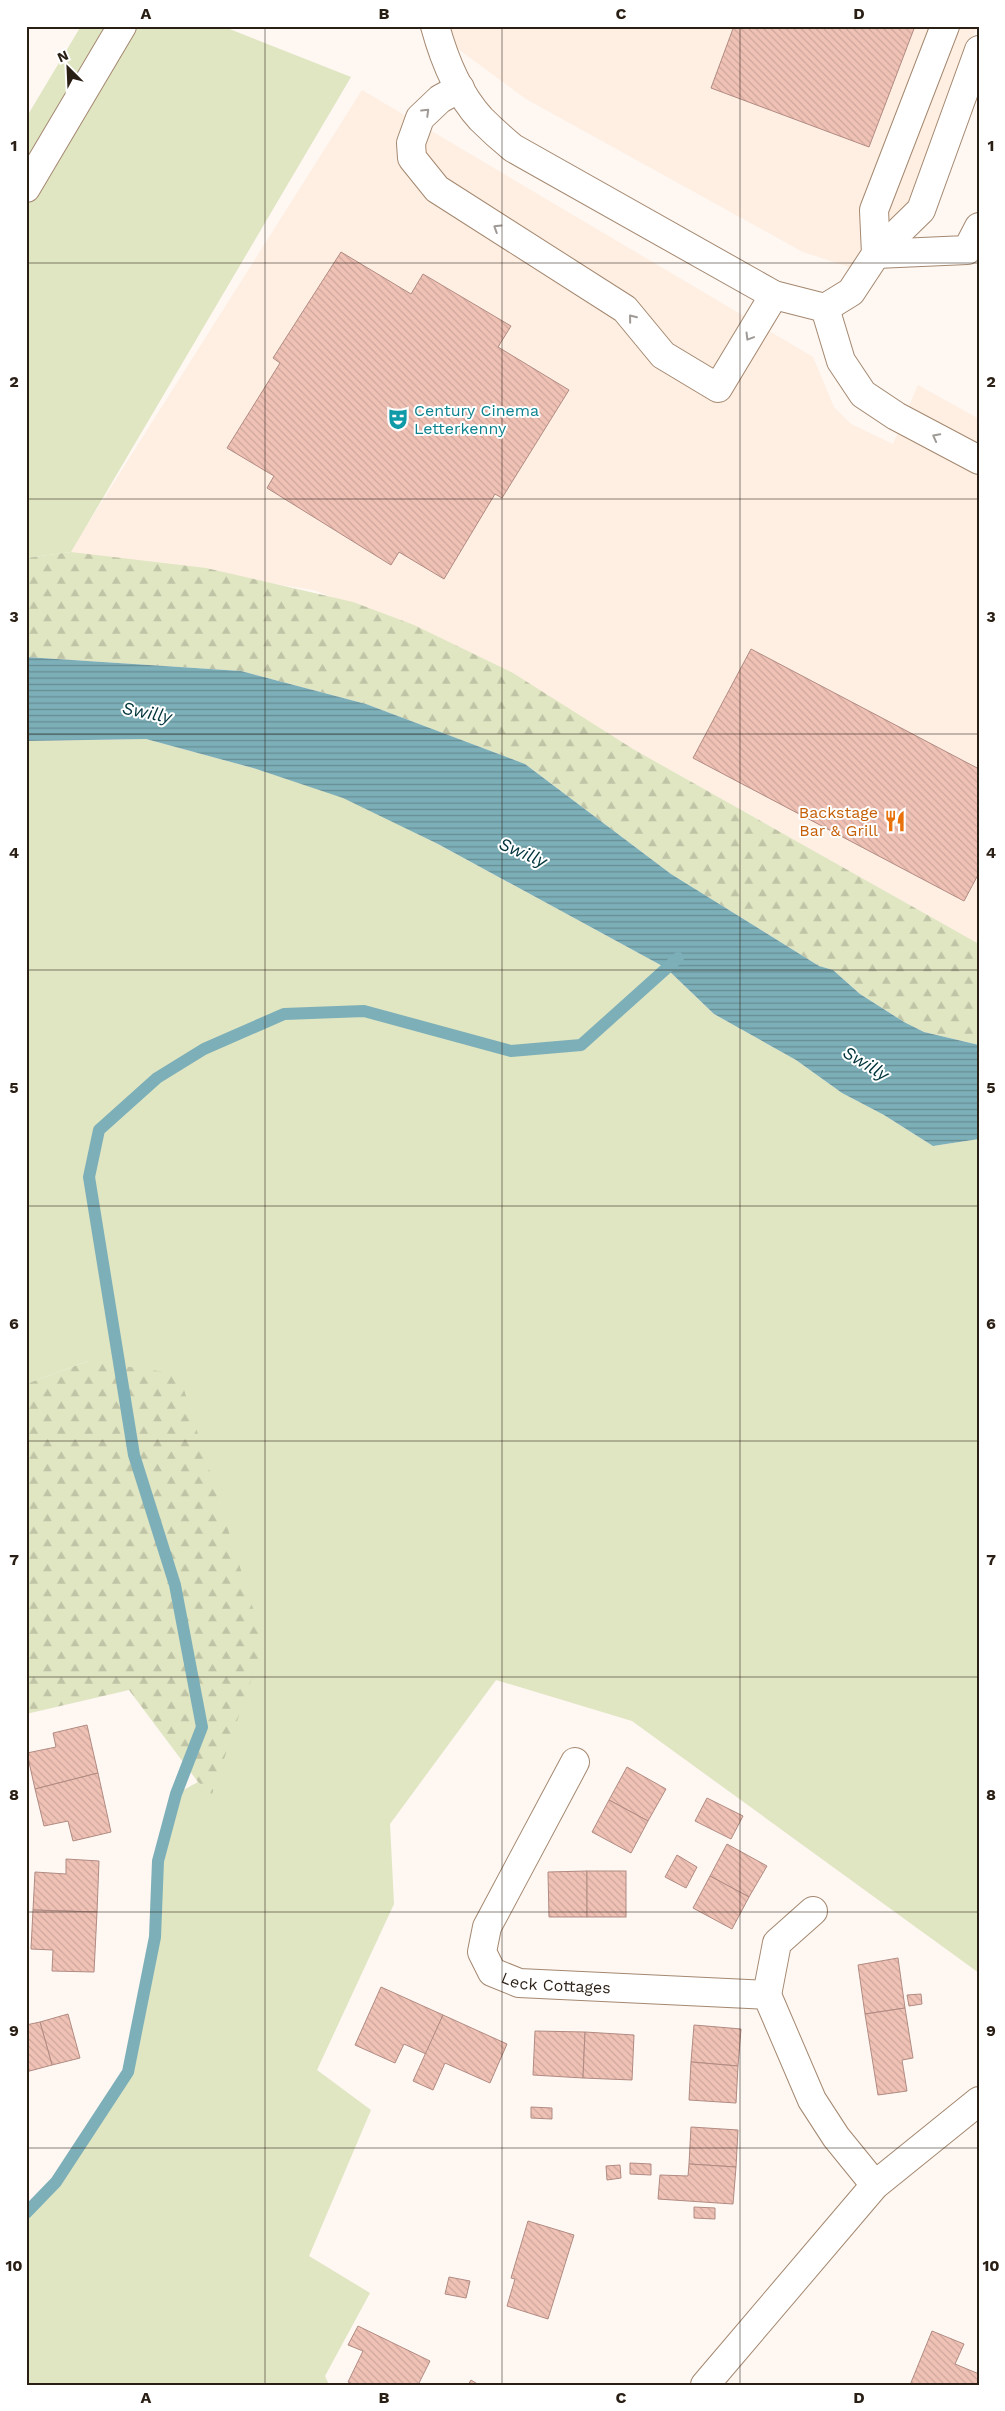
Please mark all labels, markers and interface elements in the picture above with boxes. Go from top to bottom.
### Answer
text: A [141,4,152,23]
text: B [379,4,390,23]
text: C [616,4,627,23]
text: D [853,4,865,23]
north arrow [42,42,92,92]
text: N [55,47,71,66]
one-way arrow [420,108,429,117]
text: 1 [11,136,17,155]
text: 1 [988,136,994,155]
one-way arrow [494,225,503,234]
one-way arrow [629,314,638,323]
one-way arrow [746,332,756,341]
text: 2 [9,372,19,391]
text: 2 [986,372,996,391]
place label: Century Cinema Letterkenny [414,401,539,438]
theatre icon: Century Cinema Letterkenny [385,406,411,432]
one-way arrow [932,433,941,443]
text: 3 [9,607,19,626]
text: 3 [986,607,996,626]
water label: Swilly [120,697,175,727]
place label: Backstage Bar & Grill [799,803,878,840]
restaurant icon: Backstage Bar & Grill [882,808,908,834]
water label: Swilly [496,833,552,872]
text: 4 [9,843,19,862]
text: 4 [986,843,996,862]
water label: Swilly [839,1041,895,1086]
text: 5 [9,1078,19,1097]
text: 5 [986,1078,996,1097]
text: 6 [9,1314,19,1333]
text: 6 [986,1314,996,1333]
text: 7 [9,1550,19,1569]
text: 7 [986,1550,996,1569]
text: 8 [9,1785,19,1804]
text: 8 [986,1785,996,1804]
street label: Leck Cottages [499,1967,611,1997]
text: 9 [9,2021,19,2040]
text: 9 [986,2021,996,2040]
text: 10 [5,2256,23,2275]
text: 10 [982,2256,1000,2275]
text: A [141,2388,152,2407]
text: B [379,2388,390,2407]
text: C [616,2388,627,2407]
text: D [853,2388,865,2407]

